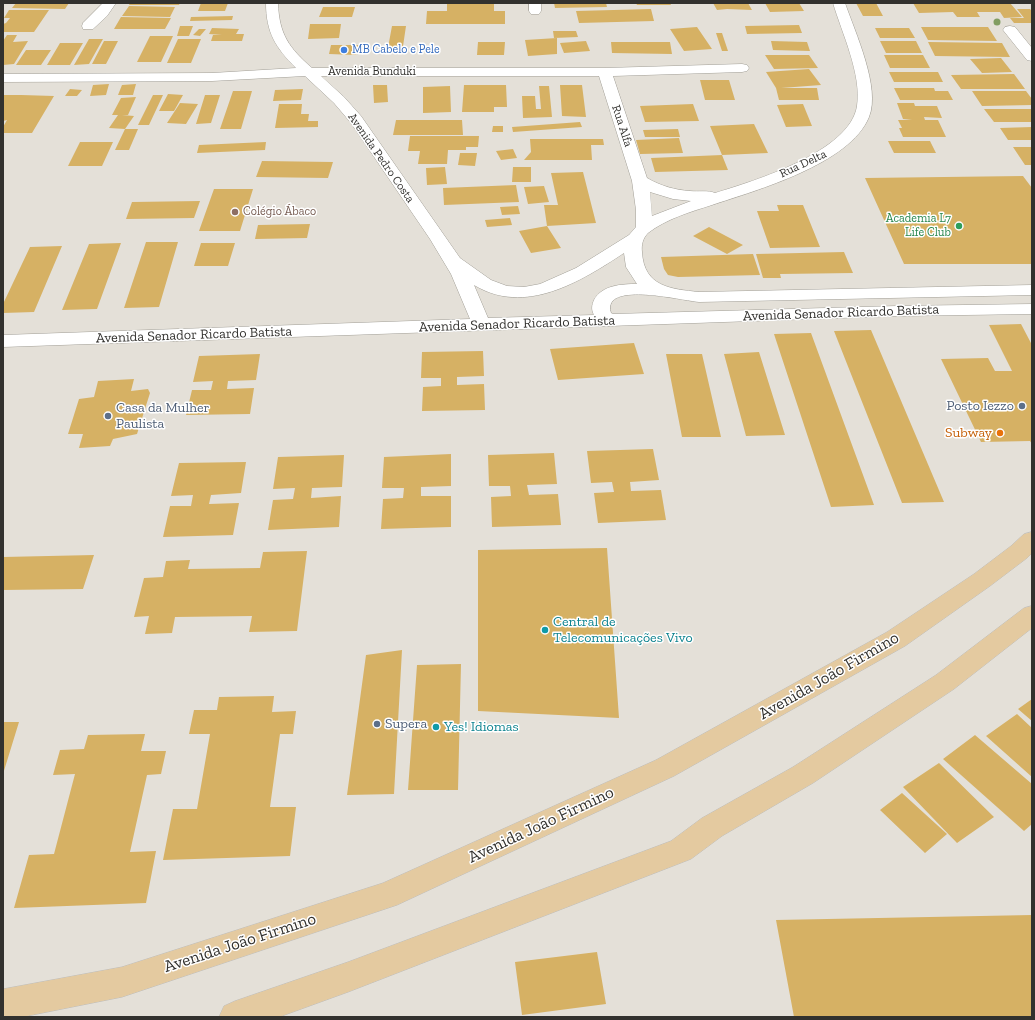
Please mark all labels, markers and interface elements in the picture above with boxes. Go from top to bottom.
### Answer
place label: MB Cabelo e Pele [352,43,440,57]
marker: MB Cabelo e Pele [339,45,349,55]
street label: Avenida Bunduki [328,65,416,79]
street label: Rua Alfa [608,103,636,149]
street label: Avenida Pedro Costa [345,110,417,206]
street label: Rua Delta [777,147,829,181]
place label: Colégio Ábaco [243,205,316,219]
marker: Colégio Ábaco [230,207,240,217]
place label: Academia L7 Life Club [886,212,951,240]
marker: Academia L7 Life Club [954,221,964,231]
street label: Avenida Senador Ricardo Batista [743,301,939,325]
street label: Avenida Senador Ricardo Batista [419,312,615,336]
street label: Avenida Senador Ricardo Batista [96,323,292,347]
place label: Posto Iezzo [946,398,1014,414]
place label: Casa da Mulher Paulista [116,400,209,432]
marker: Posto Iezzo [1017,401,1027,411]
marker: Casa da Mulher Paulista [103,411,113,421]
place label: Subway [945,425,992,441]
marker: Subway [995,428,1005,438]
place label: Central de Telecomunicações Vivo [553,614,693,646]
marker: Central de Telecomunicações Vivo [540,625,550,635]
street label: Avenida João Firmino [755,628,903,724]
place label: Supera [385,716,427,732]
marker: Supera [372,719,382,729]
place label: Yes! Idiomas [444,719,519,735]
marker: Yes! Idiomas [431,722,441,732]
street label: Avenida João Firmino [465,782,617,868]
street label: Avenida João Firmino [161,909,319,977]

